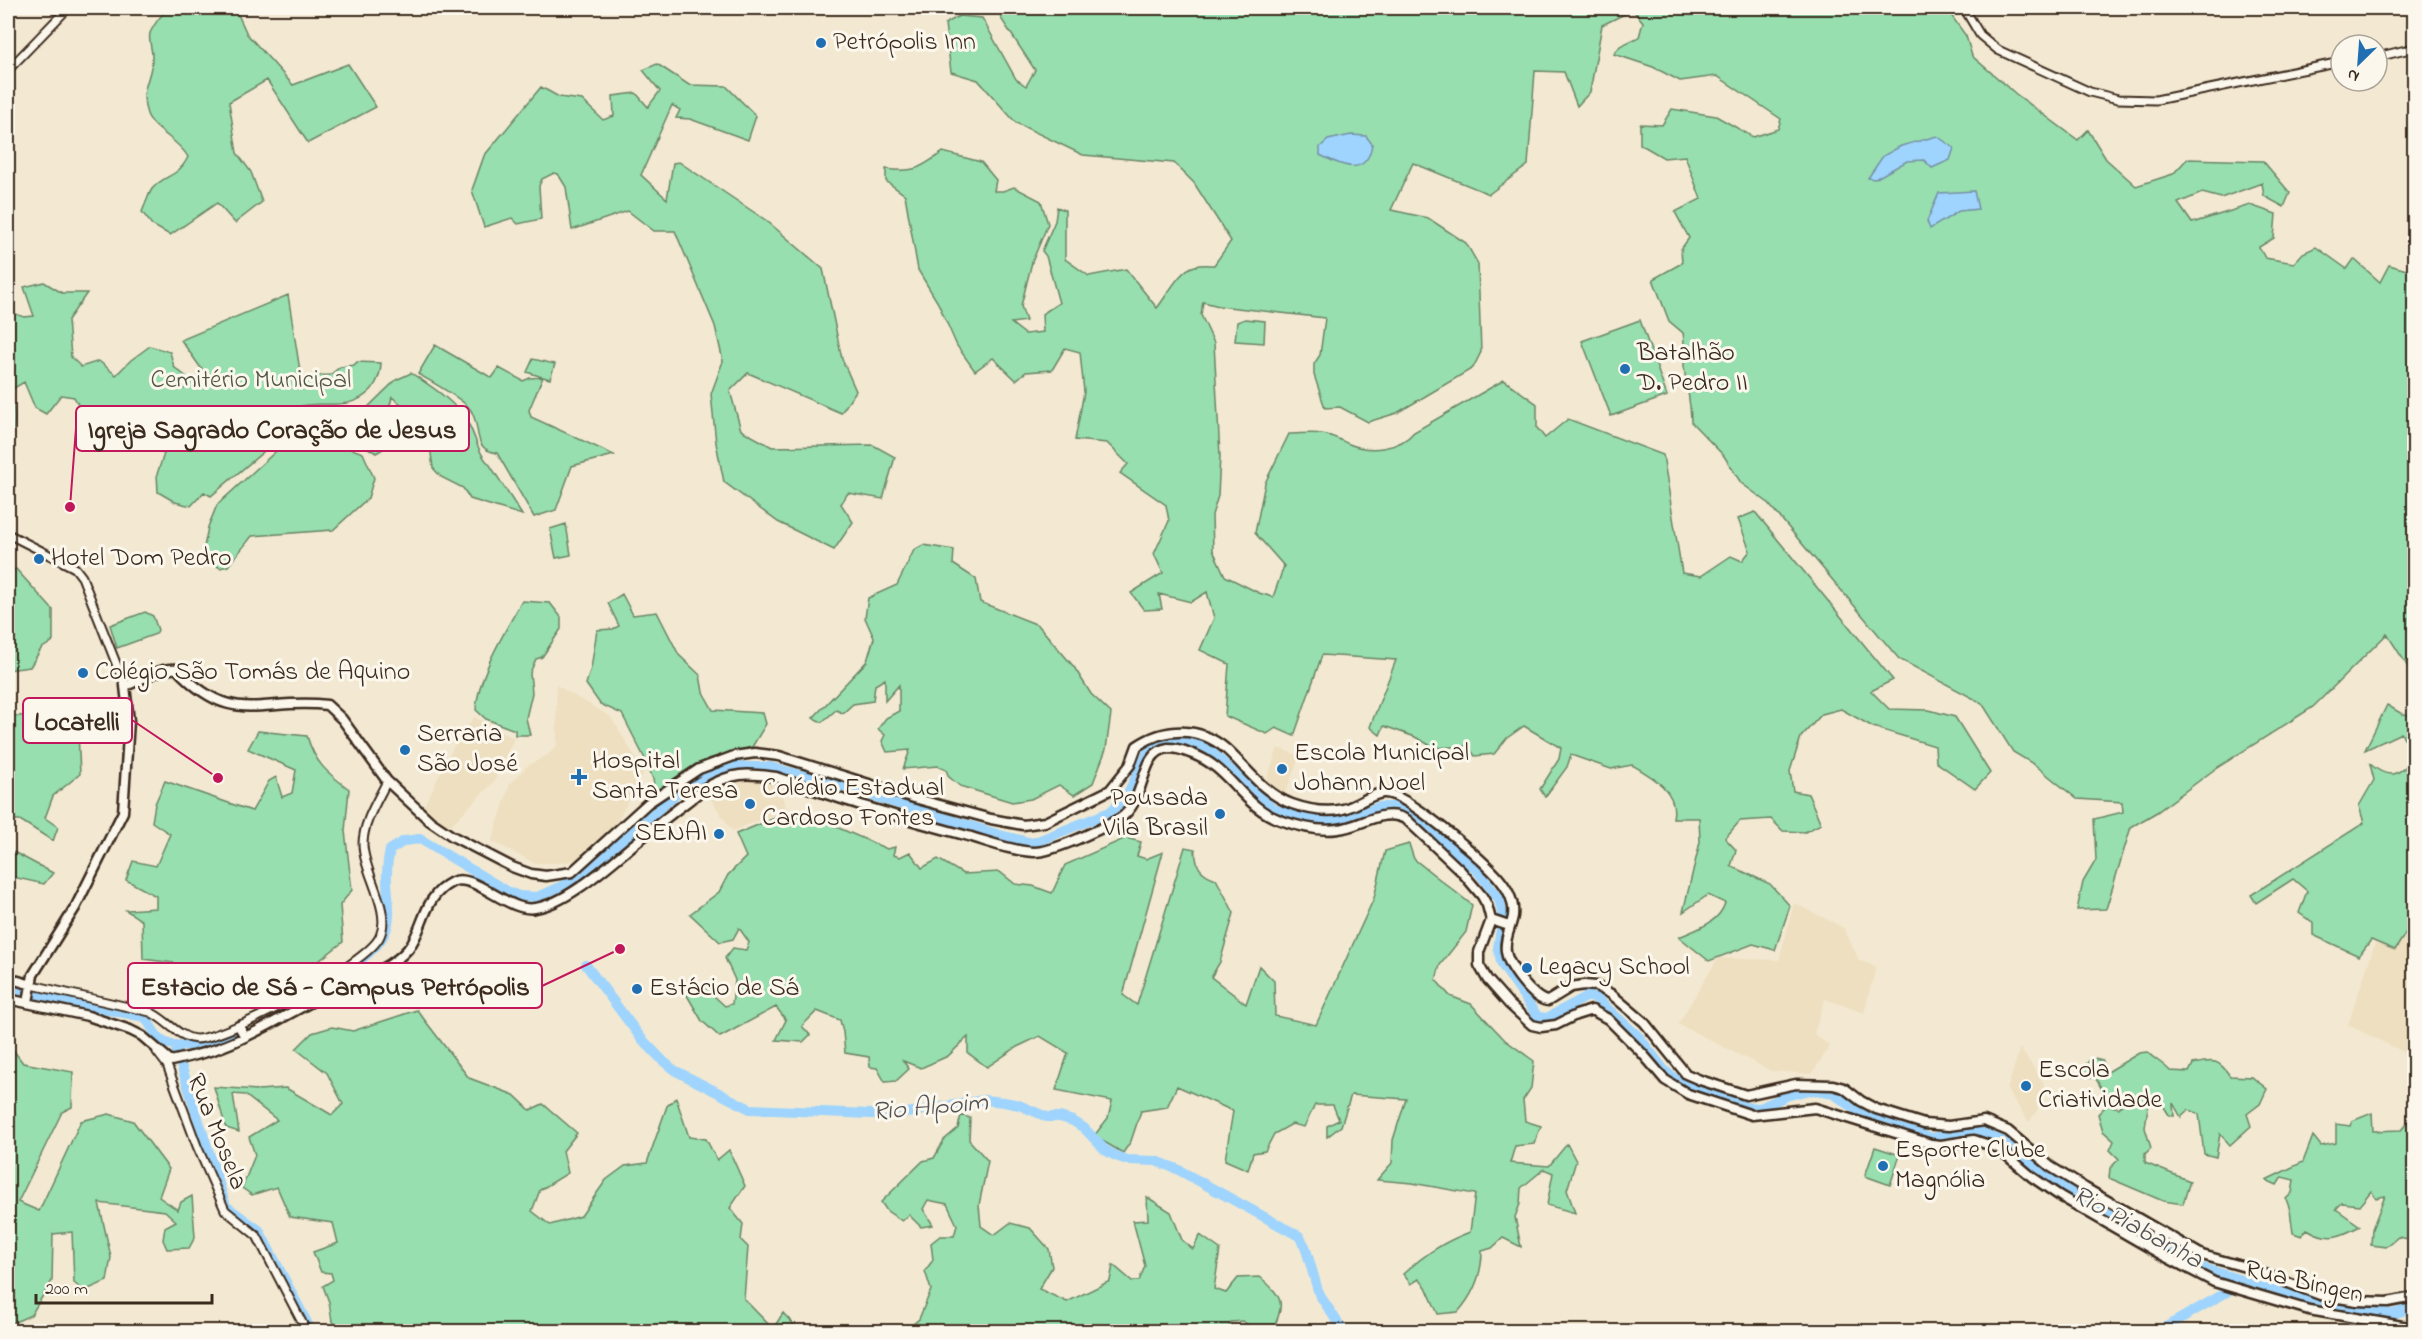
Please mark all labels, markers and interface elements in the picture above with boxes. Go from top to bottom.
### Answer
place label: Petrópolis Inn [833,24,976,62]
north arrow [2329,33,2389,93]
marker: Petrópolis Inn [814,36,828,50]
text: N [2343,62,2363,88]
place label: Batalhão D. Pedro II [1636,335,1748,403]
park label: Cemitério Municipal [151,362,351,400]
marker: Batalhão D. Pedro II [1618,362,1632,376]
callout: Igreja Sagrado Coração de Jesus [76,406,469,451]
text: Igreja Sagrado Coração de Jesus [87,412,457,452]
place label: Hotel Dom Pedro [51,540,232,578]
marker: Hotel Dom Pedro [32,552,46,566]
place label: Colégio São Tomás de Aquino [95,654,410,692]
marker: Colégio São Tomás de Aquino [76,666,90,680]
callout: Locatelli [23,698,132,743]
text: Locatelli [34,704,120,743]
place label: Serraria São José [417,716,518,784]
place label: Escola Municipal Johann Noel [1294,735,1469,803]
marker: Serraria São José [398,743,412,757]
place label: Hospital Santa Teresa [592,743,738,811]
marker: Escola Municipal Johann Noel [1275,762,1289,776]
marker: Hospital Santa Teresa [570,768,588,786]
place label: Colédio Estadual Cardoso Fontes [762,770,944,838]
place label: Pousada Vila Brasil [1102,780,1208,848]
marker: Colédio Estadual Cardoso Fontes [743,797,757,811]
marker: Pousada Vila Brasil [1213,807,1227,821]
place label: SENAI [635,815,707,853]
marker: SENAI [712,827,726,841]
place label: Legacy School [1539,949,1690,987]
marker: Legacy School [1520,961,1534,975]
callout: Estacio de Sá - Campus Petrópolis [128,963,542,1008]
text: Estacio de Sá - Campus Petrópolis [140,969,530,1008]
place label: Estácio de Sá [649,970,799,1008]
marker: Estácio de Sá [630,982,644,996]
place label: Escola Criatividade [2038,1052,2162,1120]
street label: Rua Mosela [175,1068,257,1196]
marker: Escola Criatividade [2019,1079,2033,1093]
water label: Rio Alpoim [870,1083,991,1132]
place label: Esporte Clube Magnólia [1895,1132,2046,1200]
marker: Esporte Clube Magnólia [1876,1159,1890,1173]
water label: Rio Piabanha [2065,1176,2210,1280]
street label: Rua Bingen [2241,1251,2367,1315]
scale bar [36,1267,212,1305]
text: 200 m [45,1277,88,1303]

